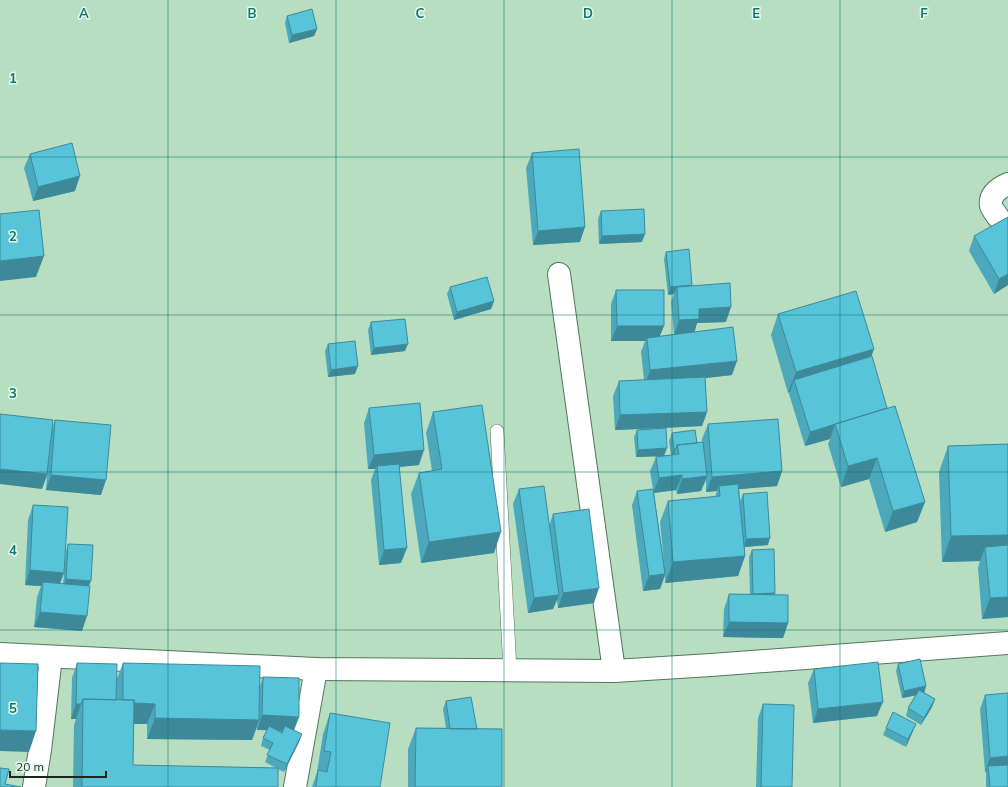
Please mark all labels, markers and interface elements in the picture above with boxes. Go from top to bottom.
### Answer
text: A [79,5,89,21]
text: B [248,5,257,21]
text: C [416,5,425,21]
text: D [583,5,593,21]
text: E [752,5,760,21]
text: F [920,5,928,21]
text: 1 [9,70,17,86]
text: 2 [9,228,17,244]
text: 3 [9,385,17,401]
text: 4 [9,542,17,558]
text: 5 [9,700,17,716]
scale bar [10,753,106,779]
text: 20 m [16,759,44,774]

